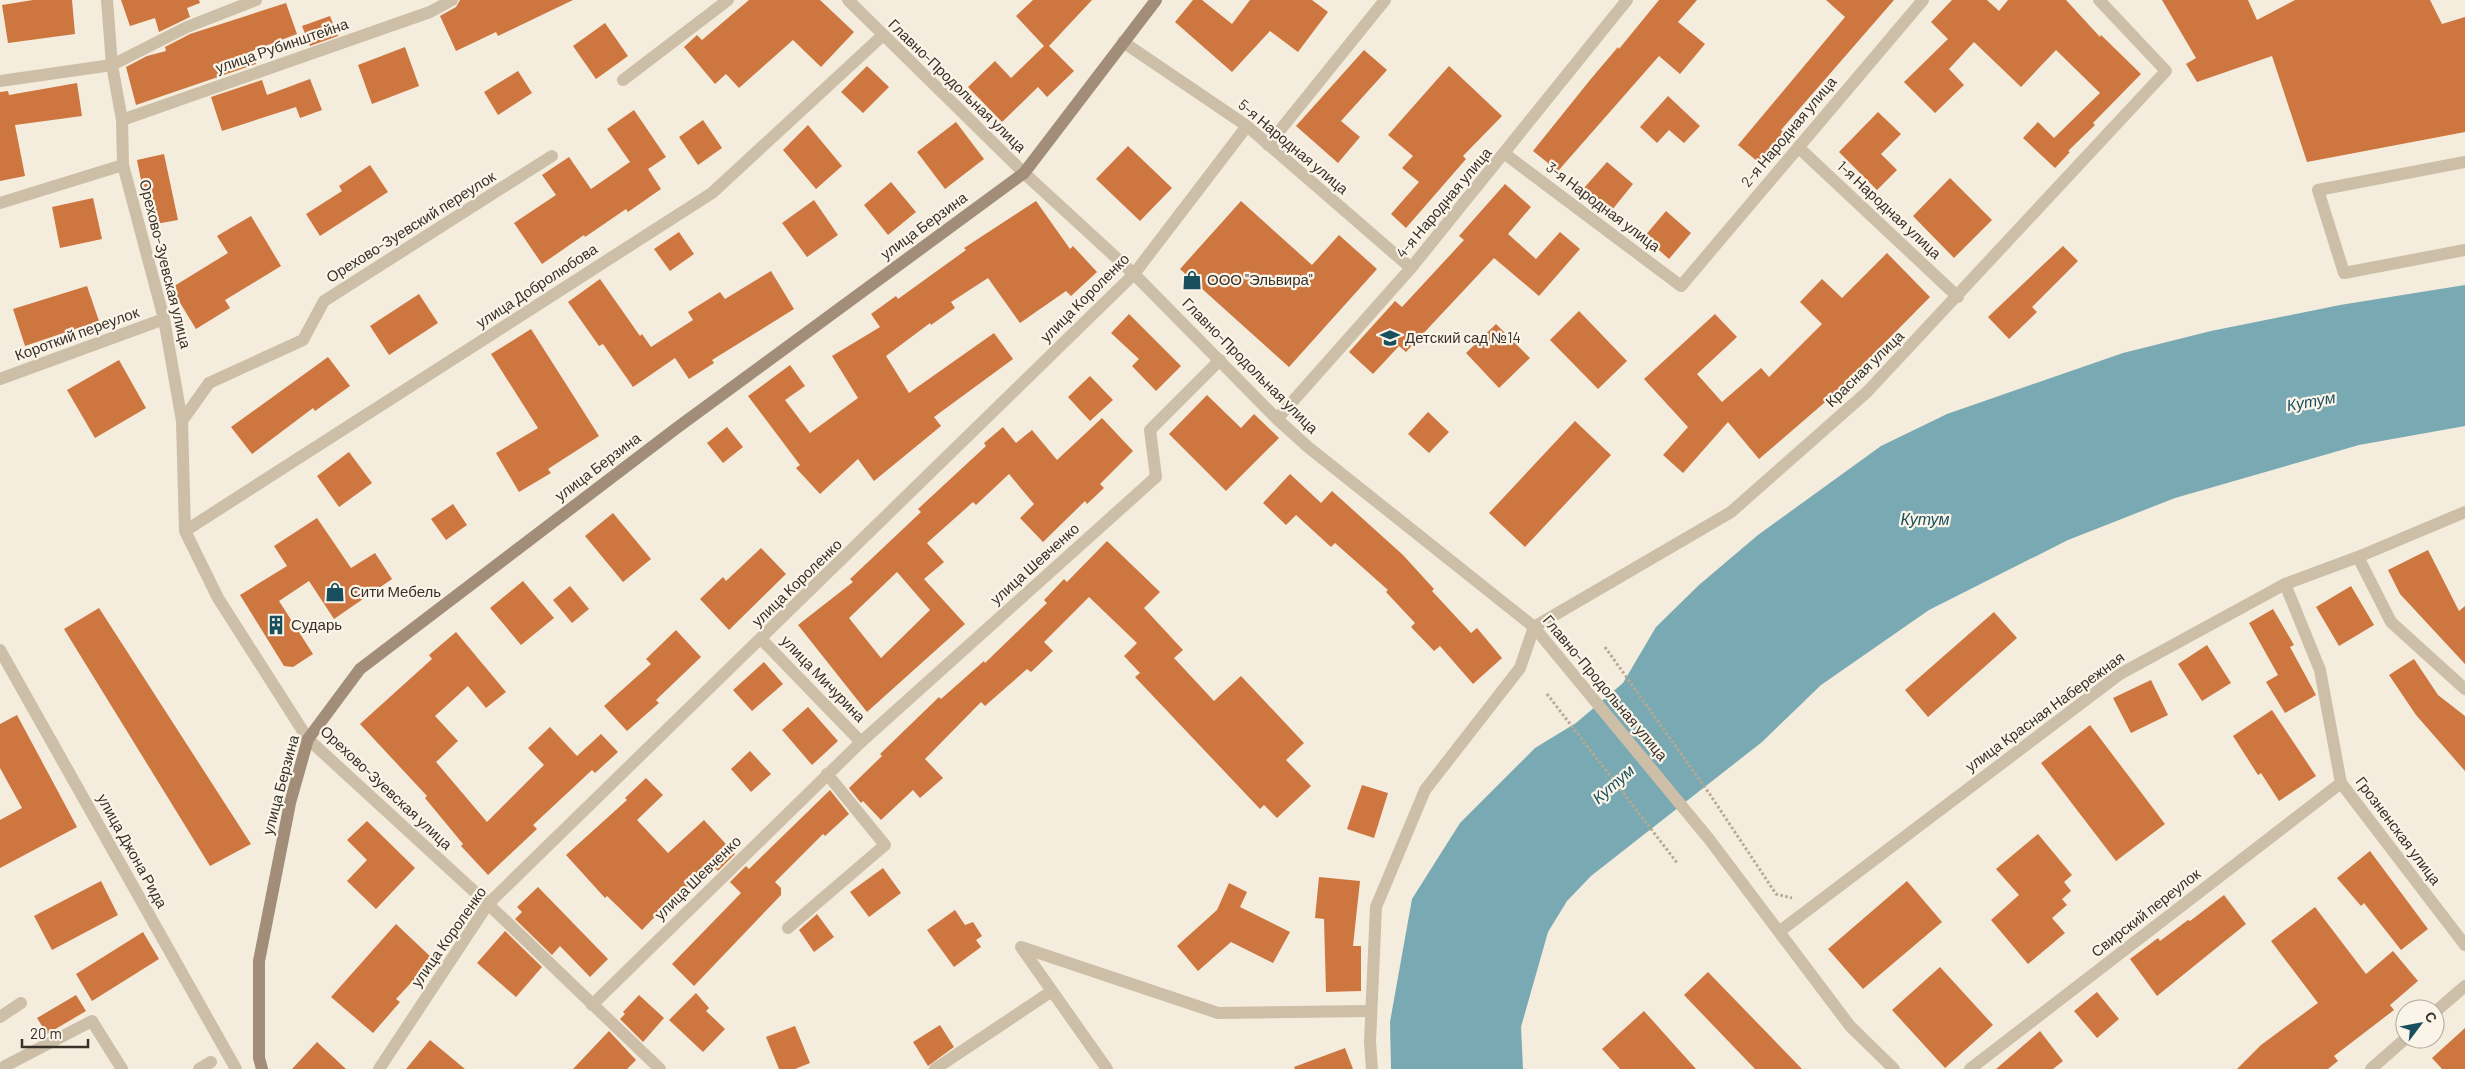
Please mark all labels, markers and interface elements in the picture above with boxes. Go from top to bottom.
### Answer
street label: улица Рубинштейна [213,14,351,76]
street label: Главно-Продольная улица [885,15,1031,156]
street label: 2-я Народная улица [1737,72,1840,190]
street label: 5-я Народная улица [1235,95,1353,198]
street label: 4-я Народная улица [1392,143,1495,261]
street label: 1-я Народная улица [1834,156,1946,263]
street label: 3-я Народная улица [1543,157,1665,255]
street label: Орехово-Зуевский переулок [323,166,499,286]
street label: Орехово-Зуевская улица [136,177,196,351]
street label: улица Берзина [877,187,971,263]
street label: улица Добролюбова [472,239,601,331]
street label: улица Короленко [1036,249,1132,345]
shop icon: ООО "Эльвира" [1181,269,1203,291]
place label: ООО "Эльвира" [1207,270,1313,288]
street label: Главно-Продольная улица [1179,294,1323,437]
street label: Короткий переулок [12,302,142,364]
street label: Красная улица [1821,326,1908,410]
school or university icon: Детский сад №14 [1379,327,1401,349]
place label: Детский сад №14 [1405,328,1521,346]
water label: Кутум [2285,387,2337,414]
street label: улица Берзина [551,428,644,504]
water label: Кутум [1900,509,1950,528]
street label: улица Шевченко [986,519,1082,608]
street label: улица Короленко [748,535,845,630]
shop icon: Сити Мебель [324,581,346,603]
place label: Сити Мебель [350,582,441,600]
street label: Главно-Продольная улица [1540,611,1672,764]
building icon: Сударь [265,614,287,636]
place label: Сударь [291,615,342,633]
street label: улица Мичурина [778,631,870,726]
street label: улица Красная Набережная [1961,647,2127,775]
street label: Орехово-Зуевская улица [317,722,457,853]
street label: улица Берзина [258,732,302,837]
water label: Кутум [1588,760,1637,807]
street label: Грозненская улица [2352,773,2446,889]
street label: улица Джона Рида [94,790,172,911]
street label: улица Шевченко [650,832,744,923]
street label: Свирский переулок [2087,864,2204,960]
street label: улица Короленко [407,883,489,990]
north arrow [2395,999,2445,1049]
text: С [2422,1008,2441,1026]
scale bar [22,1016,89,1048]
text: 20 m [30,1024,62,1042]

